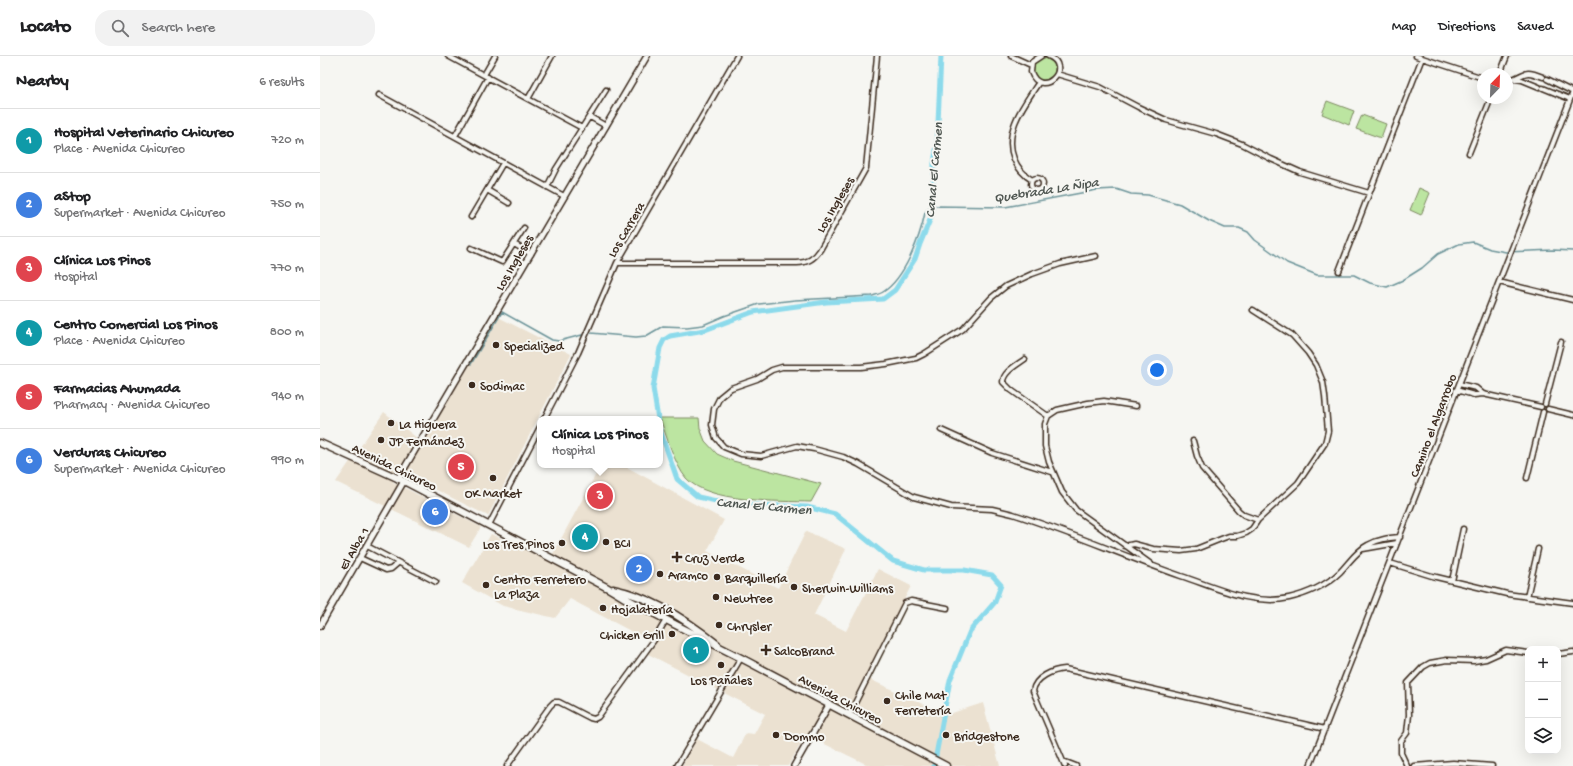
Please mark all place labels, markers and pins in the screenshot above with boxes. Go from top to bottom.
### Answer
marker: Specialized [491,340,501,350]
place label: Specialized [504,340,565,355]
marker: Sodimac [467,380,477,390]
place label: Sodimac [480,380,525,395]
marker: La Higuera [386,418,396,428]
place label: La Higuera [399,418,457,433]
marker: JP Fernández [376,435,386,445]
place label: JP Fernández [389,435,465,450]
pin: 5 [448,452,474,482]
marker: OK Market [488,473,498,483]
pin: 3 [587,481,613,511]
place label: OK Market [465,487,523,502]
pin: 6 [422,497,448,527]
pin: 4 [572,522,598,552]
marker: BCI [601,537,611,547]
place label: BCI [613,537,631,552]
place label: Los Tres Pinos [483,538,555,553]
marker: Los Tres Pinos [557,538,567,548]
marker: Cruz Verde [672,552,682,562]
place label: Cruz Verde [685,552,745,567]
pin: 2 [626,554,652,584]
marker: Aramco [655,569,665,579]
place label: Aramco [668,569,708,584]
marker: Barquillería [712,572,722,582]
place label: Barquillería [724,572,788,587]
place label: Centro Ferretero La Plaza [494,573,587,603]
marker: Centro Ferretero La Plaza [481,580,491,590]
marker: Sherwin-Williams [789,582,799,592]
place label: Sherwin-Williams [802,582,894,597]
marker: Newtree [711,592,721,602]
place label: Newtree [724,592,773,607]
marker: Hojalatería [598,603,608,613]
place label: Hojalatería [611,603,674,618]
marker: Chrysler [714,620,724,630]
place label: Chrysler [727,620,772,635]
place label: Chicken Grill [600,629,664,644]
marker: Chicken Grill [667,629,677,639]
pin: 1 [683,635,709,665]
marker: SalcoBrand [761,645,771,655]
place label: SalcoBrand [774,645,835,660]
marker: Los Pañales [716,660,726,670]
place label: Los Pañales [690,674,753,689]
place label: Chile Mat Ferretería [894,689,952,719]
marker: Chile Mat Ferretería [882,696,892,706]
marker: Dommo [771,730,781,740]
place label: Dommo [783,730,825,745]
marker: Bridgestone [941,730,951,740]
place label: Bridgestone [953,730,1020,745]

